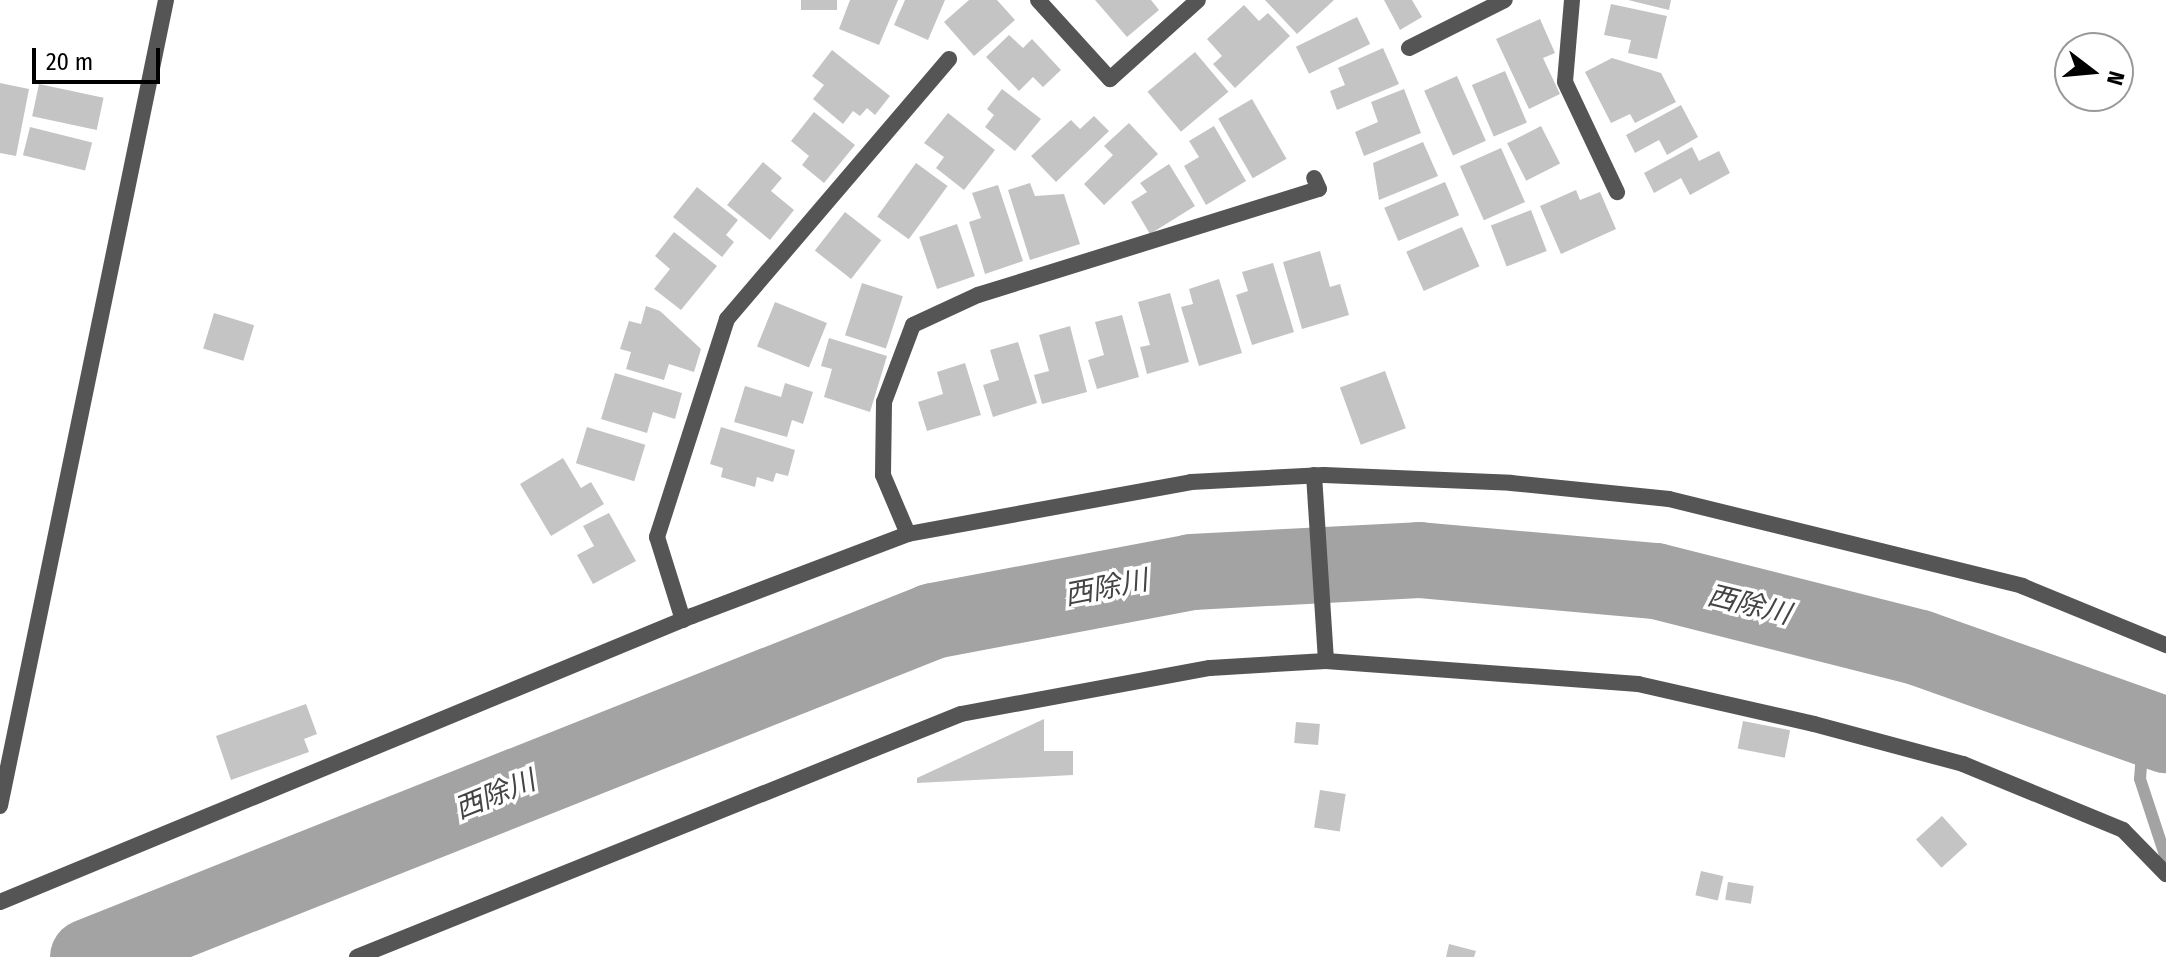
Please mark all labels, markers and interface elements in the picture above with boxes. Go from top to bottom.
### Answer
scale bar [36,32,164,82]
north arrow [2054,32,2134,112]
text: 20 m [46,48,93,76]
text: N [2101,68,2130,88]
water label: 西除川 [1062,563,1150,613]
water label: 西除川 [1704,579,1794,631]
water label: 西除川 [450,764,540,826]

